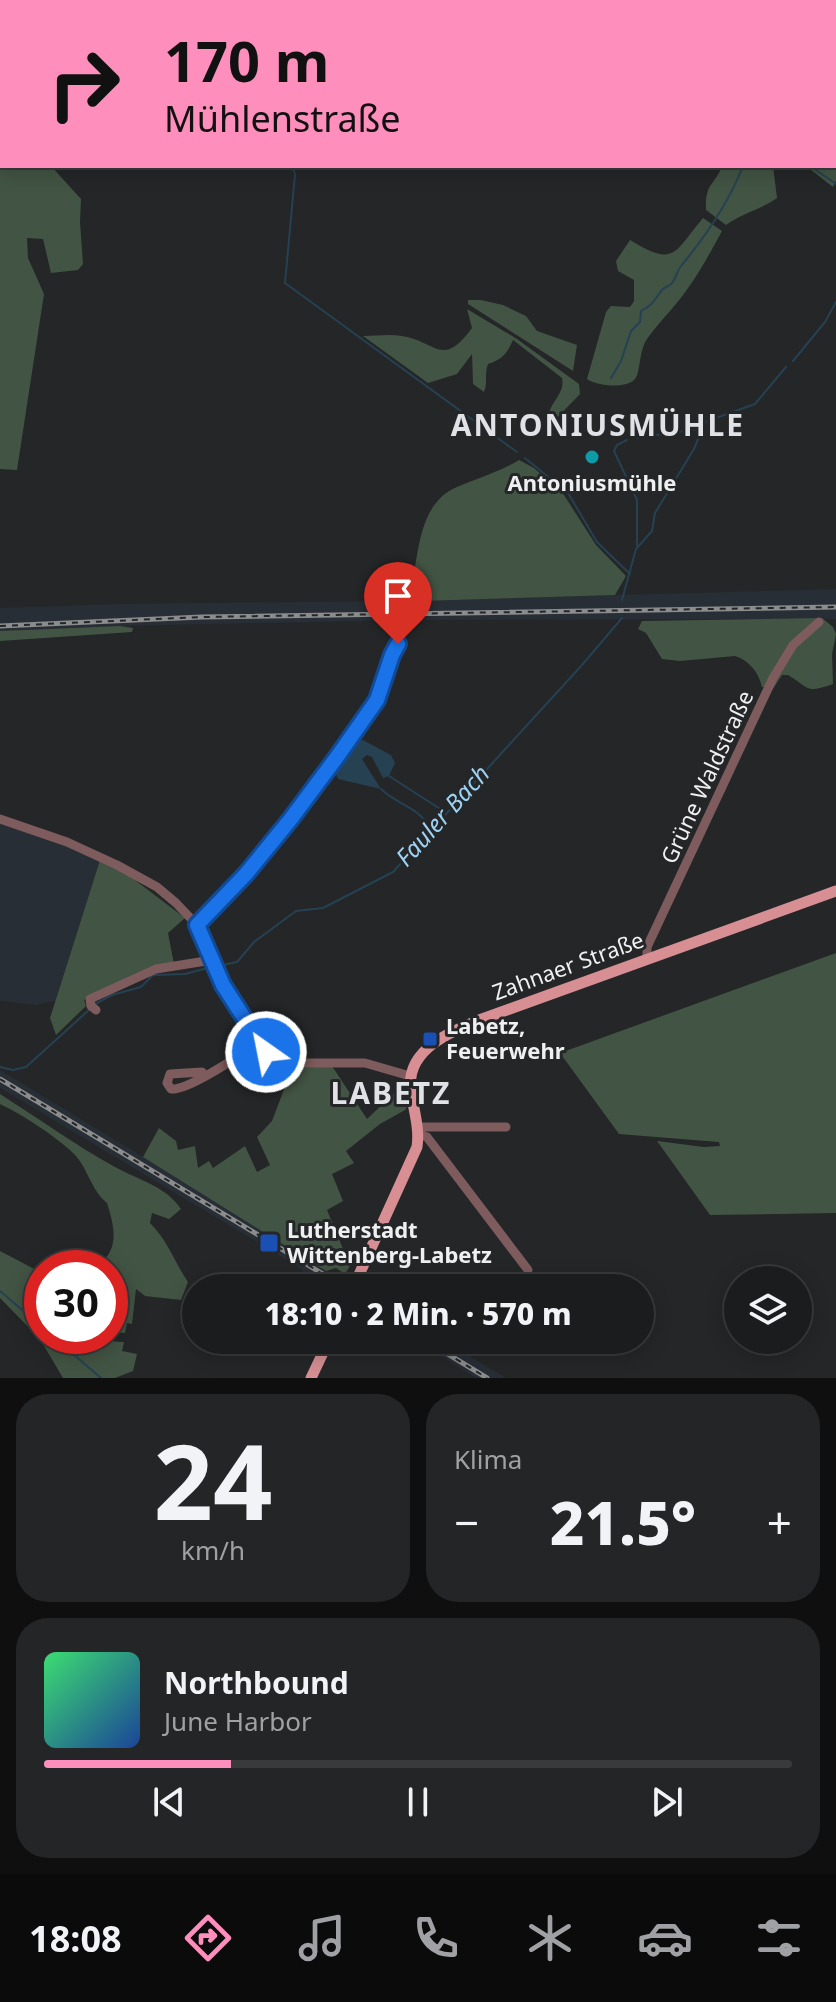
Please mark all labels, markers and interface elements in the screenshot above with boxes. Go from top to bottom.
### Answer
text: 170 m [164,22,329,98]
icon: right [32,32,136,136]
text: Mühlenstraße [164,94,401,143]
district label: ANTONIUSMÜHLE [451,404,745,445]
marker: Antoniusmühle [583,448,601,466]
place label: Antoniusmühle [508,467,676,497]
pin [364,562,432,644]
icon: arrive [376,574,420,618]
street label: Grüne Waldstraße [653,685,759,868]
water label: Fauler Bach [388,757,496,873]
street label: Zahnaer Straße [488,924,647,1006]
position arrow [224,1010,308,1094]
place label: Labetz, Feuerwehr [446,1010,565,1065]
marker: Labetz, Feuerwehr [421,1030,439,1048]
district label: LABETZ [331,1072,451,1113]
place label: Lutherstadt Wittenberg-Labetz [287,1214,492,1269]
marker: Lutherstadt Wittenberg-Labetz [258,1232,280,1254]
speed limit sign: 30 [24,1250,128,1354]
map controls [724,1266,812,1354]
button: layers [724,1266,812,1354]
text: 18:10 · 2 Min. · 570 m [264,1293,572,1334]
text: 24 [154,1409,272,1550]
text: Klima [454,1441,522,1477]
text: 21.5° [550,1481,696,1563]
text: − [454,1492,479,1552]
text: + [767,1492,792,1552]
text: km/h [181,1532,245,1568]
text: Northbound [164,1662,349,1703]
text: June Harbor [164,1703,312,1739]
icon: previous [147,1780,191,1824]
icon: pause [396,1780,440,1824]
icon: next [645,1780,689,1824]
icon: directions [180,1910,236,1966]
icon: music [294,1910,350,1966]
icon: phone [408,1910,464,1966]
icon: climate [522,1910,578,1966]
icon: car [637,1910,693,1966]
icon: filters [751,1910,807,1966]
text: 18:08 [29,1914,122,1963]

